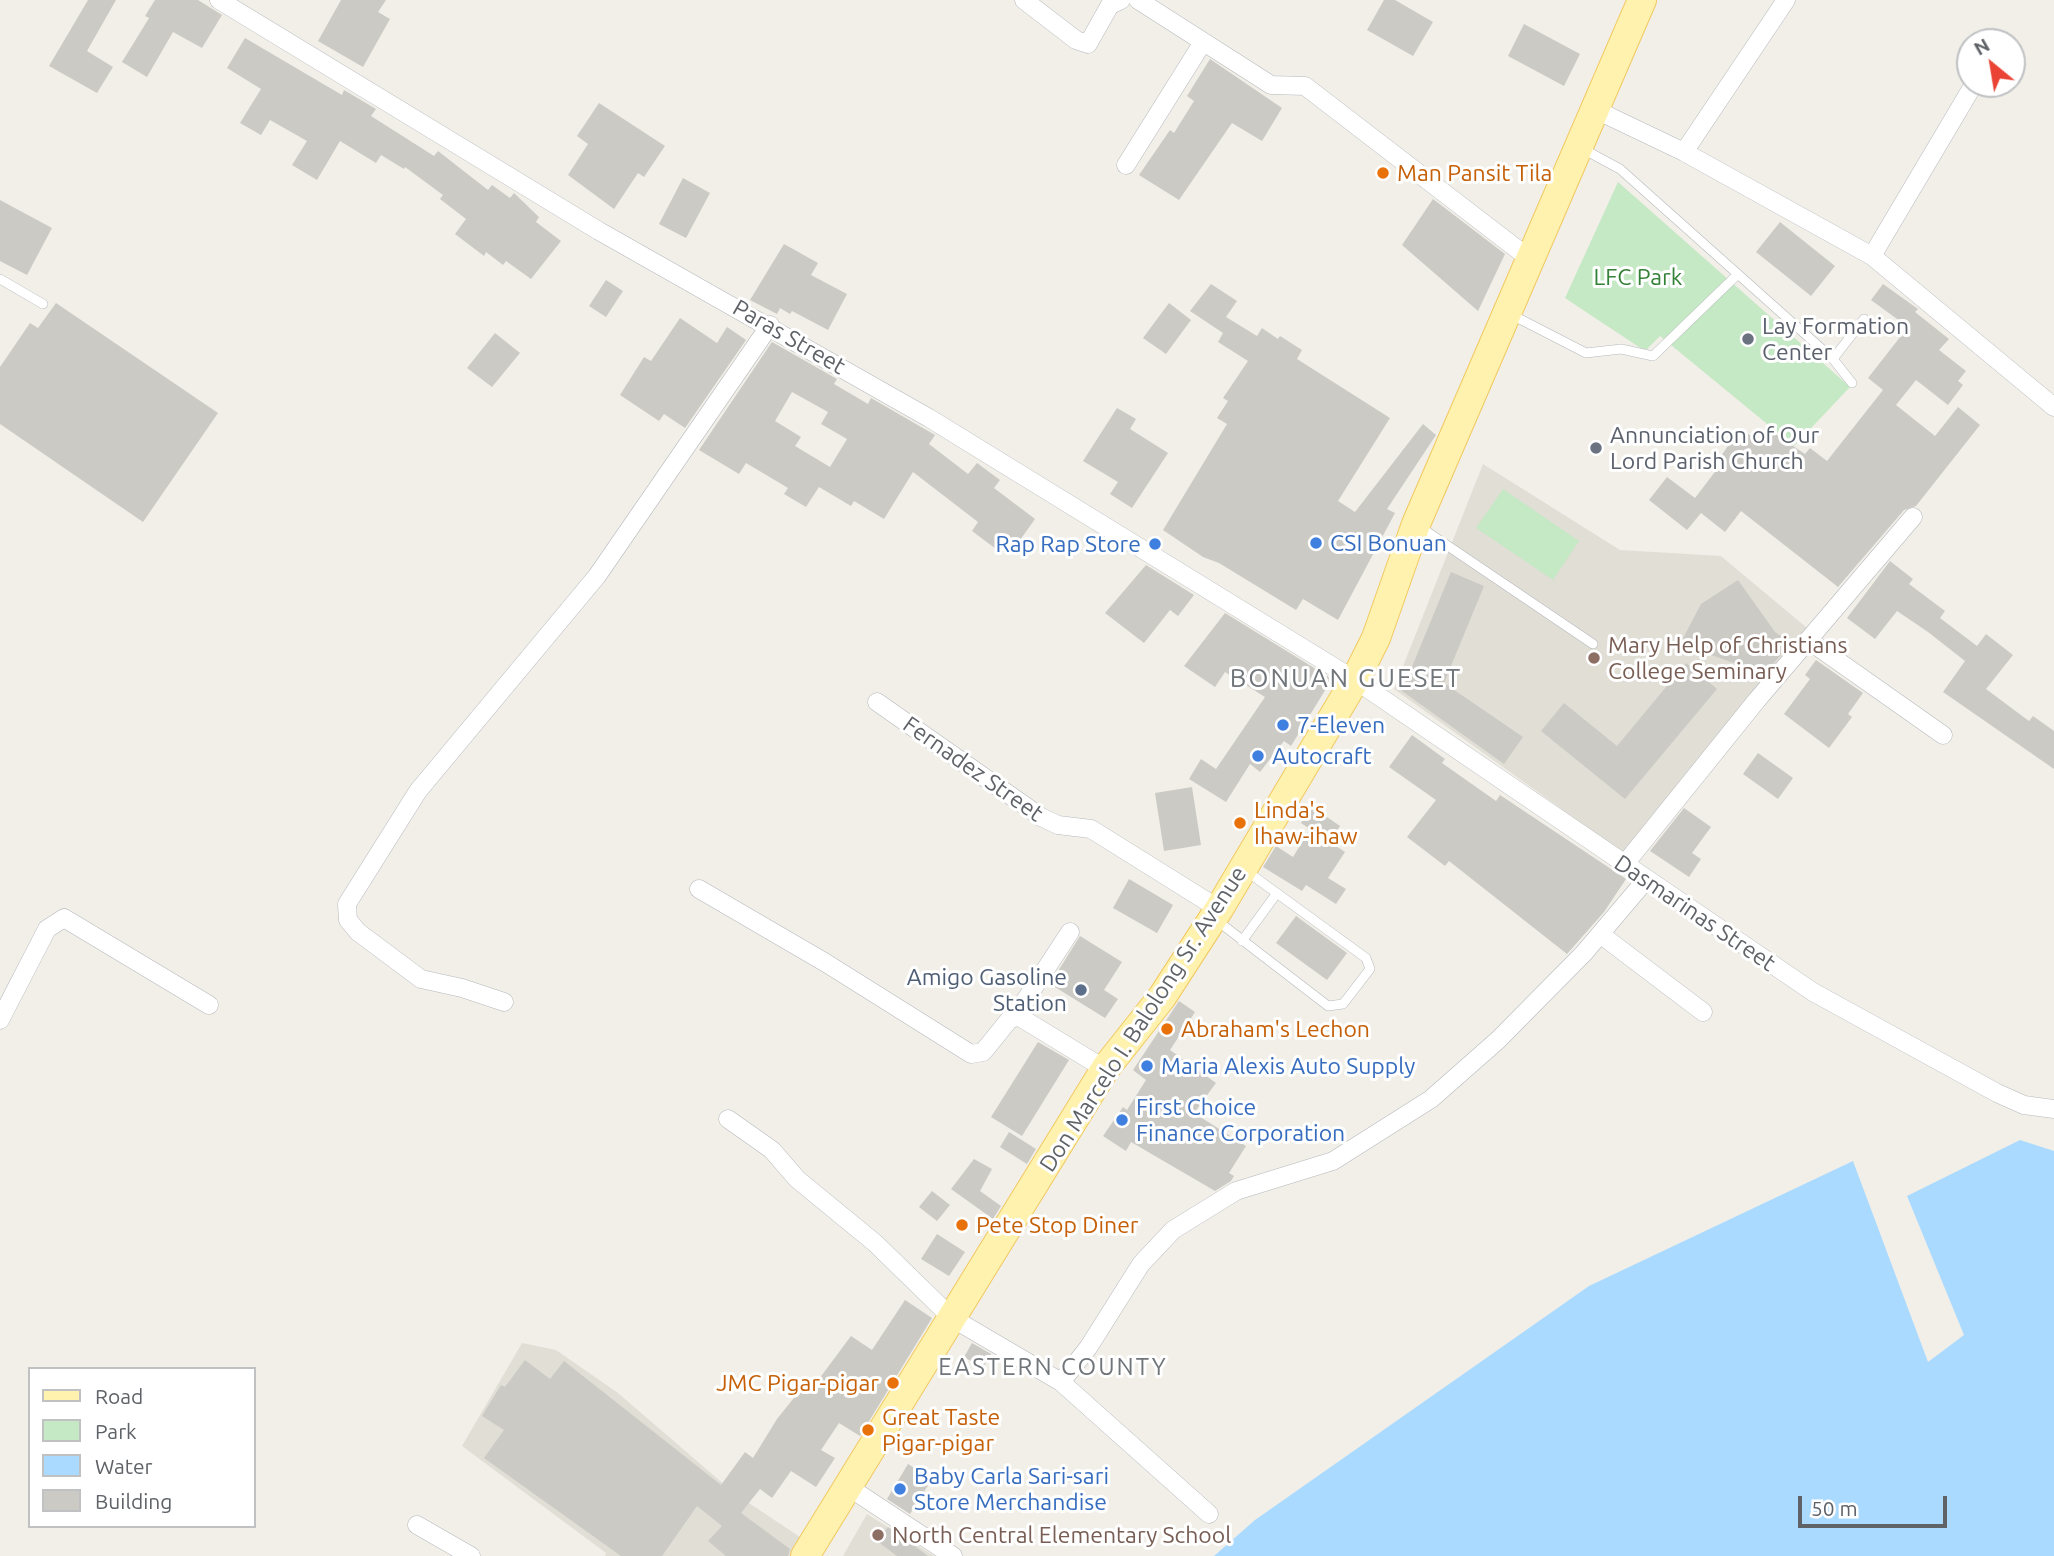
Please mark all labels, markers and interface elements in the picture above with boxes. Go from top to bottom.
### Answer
north arrow [1956,28,2026,98]
text: N [1970,33,1993,60]
place label: Man Pansit Tila [1397,159,1552,187]
marker: Man Pansit Tila [1375,165,1391,181]
park label: LFC Park [1594,263,1682,291]
street label: Paras Street [728,294,850,380]
place label: Lay Formation Center [1762,312,1909,366]
marker: Lay Formation Center [1740,331,1756,347]
place label: Annunciation of Our Lord Parish Church [1610,421,1819,475]
marker: Annunciation of Our Lord Parish Church [1588,440,1604,456]
place label: CSI Bonuan [1330,529,1447,557]
place label: Rap Rap Store [995,530,1141,558]
marker: CSI Bonuan [1308,535,1324,551]
marker: Rap Rap Store [1147,536,1163,552]
place label: Mary Help of Christians College Seminary [1608,631,1847,685]
marker: Mary Help of Christians College Seminary [1586,650,1602,666]
district label: BONUAN GUESET [1231,662,1461,694]
street label: Fernadez Street [898,710,1048,828]
place label: 7-Eleven [1297,711,1385,739]
marker: 7-Eleven [1275,717,1291,733]
place label: Autocraft [1272,742,1372,770]
marker: Autocraft [1250,748,1266,764]
place label: Linda's Ihaw-ihaw [1254,796,1358,850]
marker: Linda's Ihaw-ihaw [1232,815,1248,831]
street label: Dasmarinas Street [1609,849,1781,977]
street label: Don Marcelo I. Balolong Sr. Avenue [1034,861,1252,1177]
place label: Amigo Gasoline Station [907,963,1067,1017]
marker: Amigo Gasoline Station [1073,982,1089,998]
place label: Abraham's Lechon [1181,1015,1370,1043]
marker: Abraham's Lechon [1159,1021,1175,1037]
place label: Maria Alexis Auto Supply [1161,1052,1415,1080]
marker: Maria Alexis Auto Supply [1139,1058,1155,1074]
place label: First Choice Finance Corporation [1136,1093,1345,1147]
marker: First Choice Finance Corporation [1114,1112,1130,1128]
place label: Pete Stop Diner [976,1211,1139,1239]
marker: Pete Stop Diner [954,1217,970,1233]
district label: EASTERN COUNTY [940,1353,1166,1381]
legend [28,1367,256,1528]
place label: JMC Pigar-pigar [716,1369,879,1397]
marker: JMC Pigar-pigar [885,1375,901,1391]
text: Road [95,1384,143,1408]
place label: Great Taste Pigar-pigar [882,1403,1000,1457]
text: Park [95,1419,137,1443]
marker: Great Taste Pigar-pigar [860,1422,876,1438]
text: Water [95,1454,153,1478]
place label: Baby Carla Sari-sari Store Merchandise [914,1462,1109,1516]
marker: Baby Carla Sari-sari Store Merchandise [892,1481,908,1497]
scale bar [1802,1482,1951,1526]
text: Building [95,1489,172,1513]
text: 50 m [1811,1496,1858,1520]
place label: North Central Elementary School [892,1521,1231,1549]
marker: North Central Elementary School [870,1527,886,1543]

